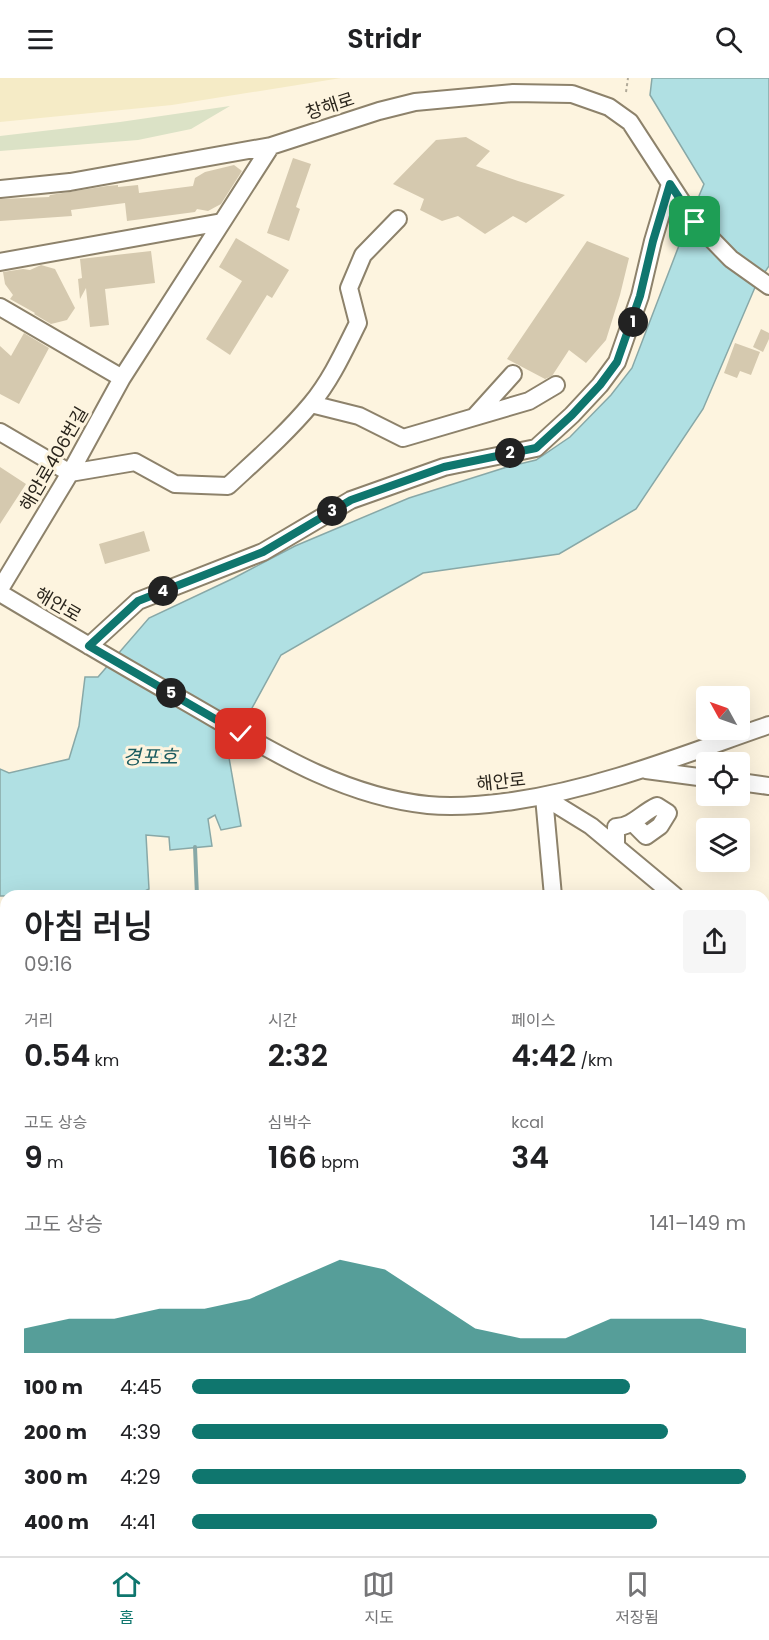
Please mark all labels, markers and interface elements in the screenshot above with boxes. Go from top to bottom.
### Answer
text: Stridr [347,20,422,57]
icon: menu [24,23,57,56]
icon: search [712,23,745,56]
street label: 창해로 [302,86,357,125]
pin [669,196,720,247]
icon: arrive [678,205,711,238]
pin: 1 [618,307,648,337]
text: 1 [630,310,636,333]
street label: 해안로406번길 [14,402,94,516]
pin: 2 [495,438,525,468]
text: 2 [505,441,515,464]
pin: 3 [317,496,347,526]
text: 3 [327,499,337,522]
pin: 4 [148,576,178,606]
text: 4 [158,579,168,602]
street label: 해안로 [30,581,86,628]
pin: 5 [156,678,186,708]
text: 5 [166,681,176,704]
north arrow [696,686,750,740]
map controls [696,686,750,872]
pin [215,708,266,759]
icon: check [224,717,257,750]
water label: 경포호 [122,743,179,771]
button: locate [696,752,750,806]
street label: 해안로 [475,766,527,797]
button: layers [696,818,750,872]
text: 아침 러닝 [24,903,153,950]
button: share [683,910,746,973]
text: 09:16 [24,950,73,978]
text: 거리 [24,1009,53,1032]
text: 시간 [268,1009,297,1032]
text: 페이스 [511,1009,556,1032]
text: 0.54 [24,1034,90,1077]
text: 2:32 [268,1034,328,1077]
text: 4:42 [511,1034,576,1077]
text: km [90,1049,119,1072]
text: /km [576,1049,613,1072]
text: 고도 상승 [24,1111,87,1134]
text: 심박수 [268,1111,312,1134]
text: kcal [511,1111,544,1134]
text: 9 [24,1136,43,1179]
text: 166 [268,1136,317,1179]
text: 34 [511,1136,549,1179]
text: m [43,1151,64,1174]
text: bpm [317,1151,359,1174]
text: 141–149 m [650,1209,746,1237]
text: 고도 상승 [24,1210,103,1238]
text: 100 m [24,1373,83,1401]
text: 4:45 [120,1373,162,1401]
text: 200 m [24,1418,87,1446]
text: 4:39 [120,1418,161,1446]
text: 300 m [24,1463,88,1491]
text: 4:29 [120,1463,161,1491]
text: 400 m [24,1508,89,1536]
text: 4:41 [120,1508,156,1536]
tab: 홈 [110,1568,143,1630]
tab: 지도 [362,1568,395,1630]
tab: 저장됨 [615,1568,659,1630]

